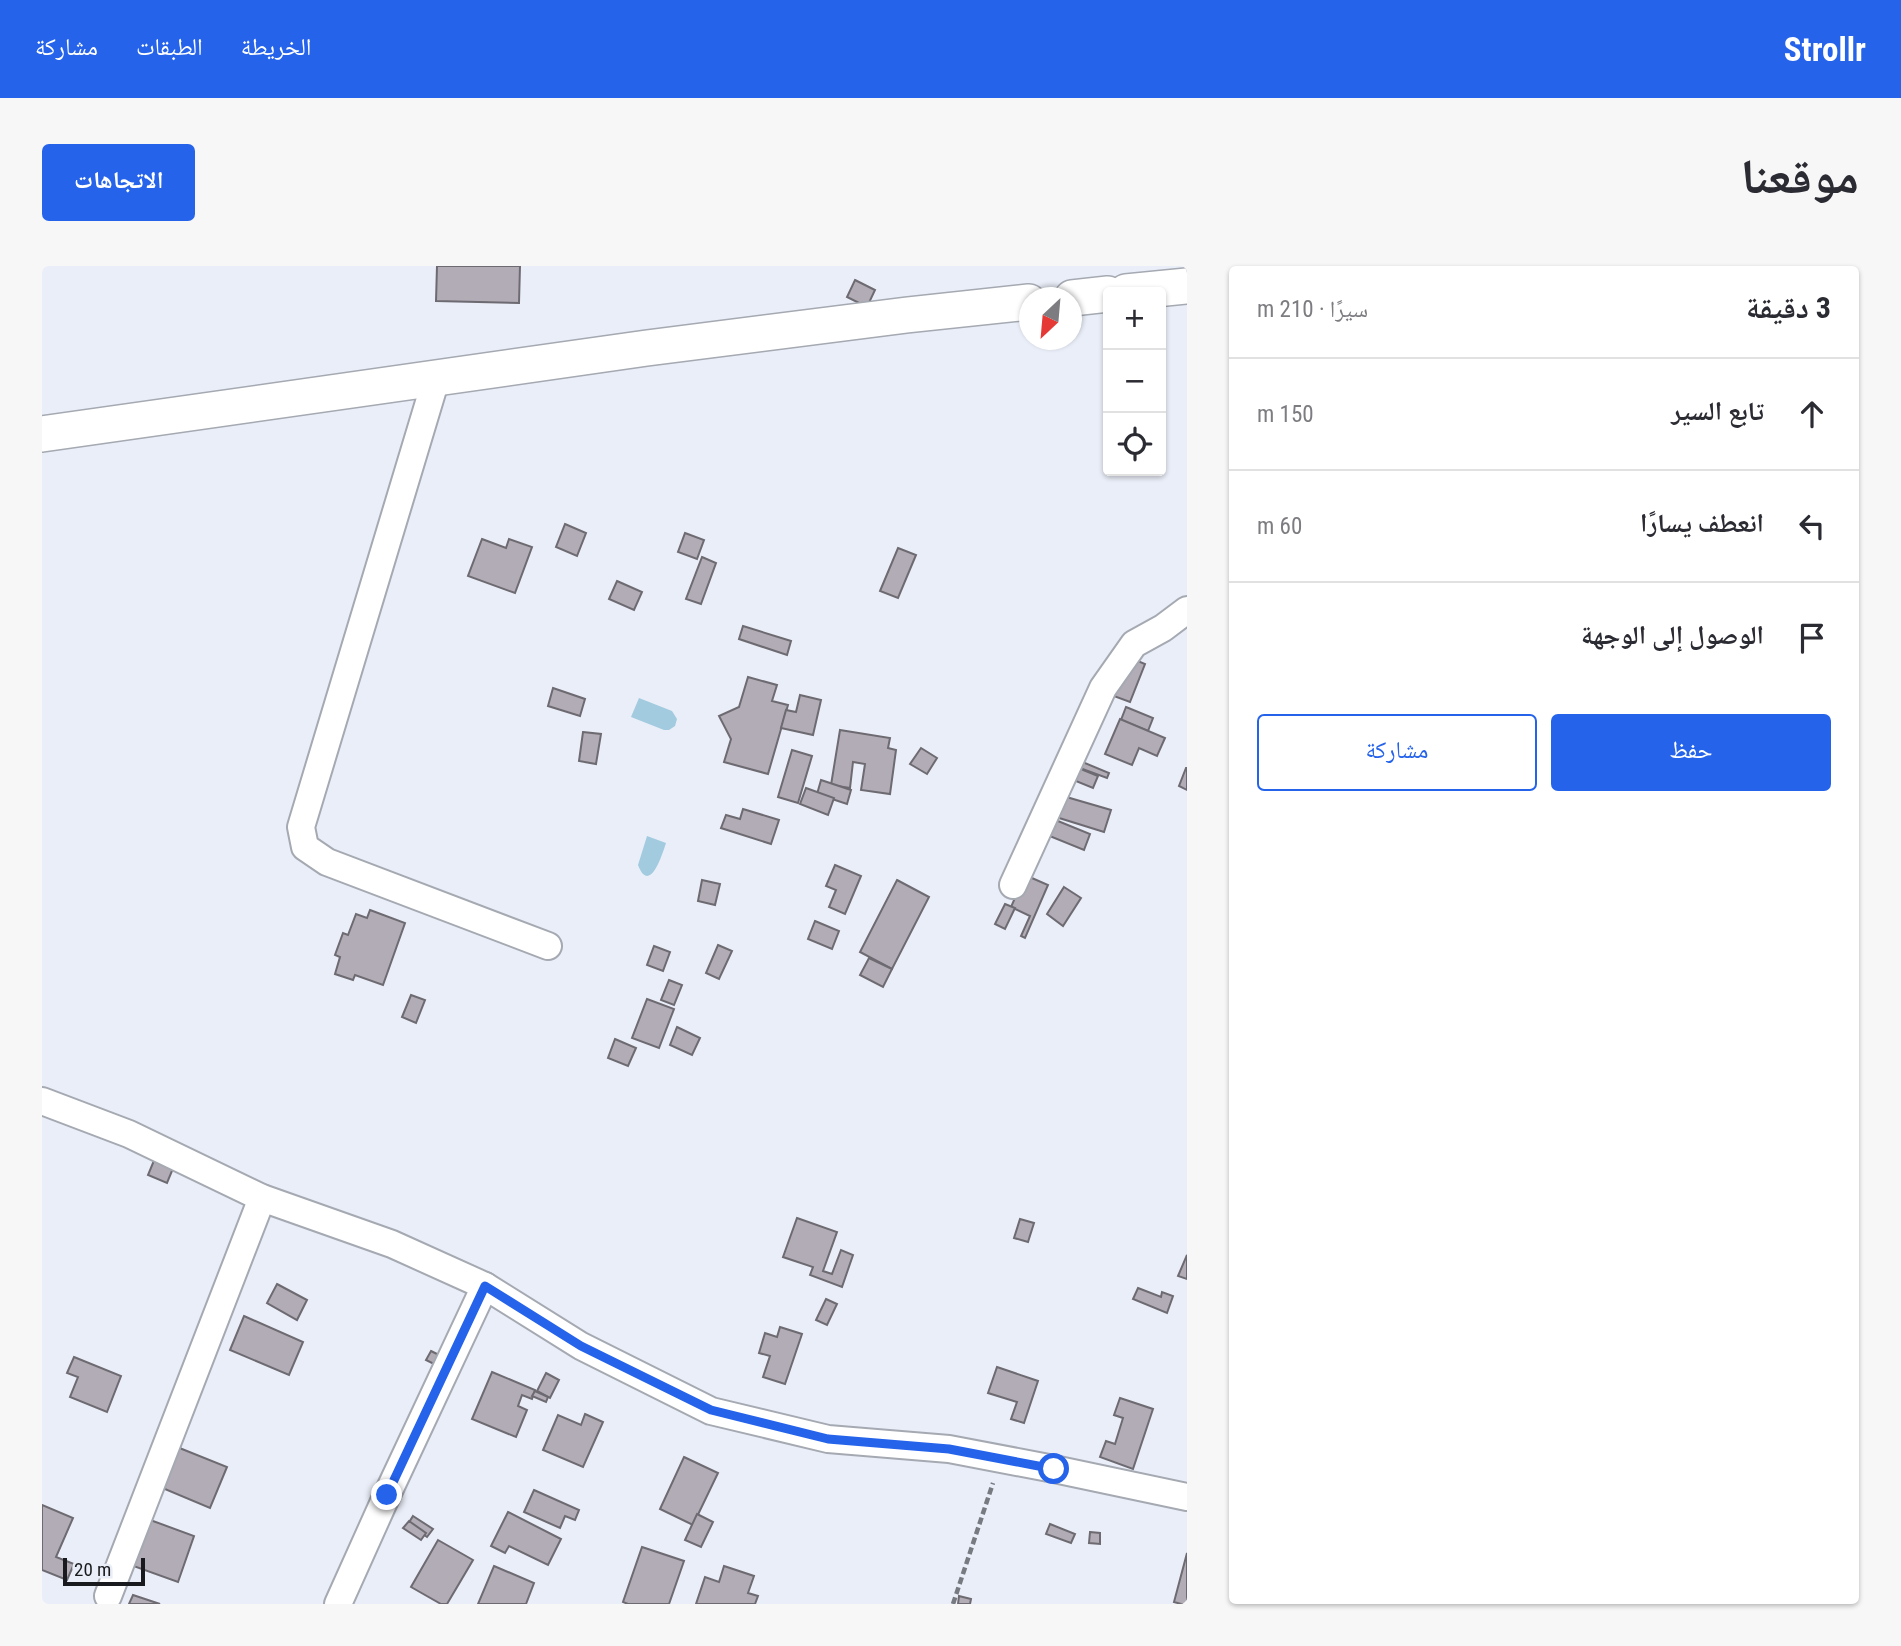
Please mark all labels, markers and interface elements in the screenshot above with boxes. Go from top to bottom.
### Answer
text: Strollr [1784,30,1866,69]
text: مشاركة [35,33,98,61]
text: الطبقات [136,33,203,61]
text: الخريطة [241,33,311,61]
button: الاتجاهات [42,144,195,221]
text: موقعنا [1741,148,1859,205]
north arrow [1019,287,1082,350]
map controls [1103,287,1166,476]
button: + [1103,287,1166,350]
text: 3 دقيقة [1746,290,1831,325]
text: سيرًا · 210 m [1257,296,1368,323]
button: − [1103,350,1166,413]
icon: ahead [1793,395,1831,433]
text: تابع السير [1671,396,1764,426]
text: 150 m [1257,401,1314,428]
button: locate [1103,413,1166,476]
icon: left [1793,507,1831,545]
text: انعطف يسارًا [1640,508,1764,538]
text: 60 m [1257,513,1302,540]
icon: arrive [1793,619,1831,657]
text: الوصول إلى الوجهة [1581,620,1764,650]
button: مشاركة [1257,714,1537,791]
button: حفظ [1551,714,1831,791]
route start [1038,1453,1069,1484]
route end [371,1479,402,1510]
scale bar [63,1555,145,1587]
text: 20 m [74,1558,111,1581]

